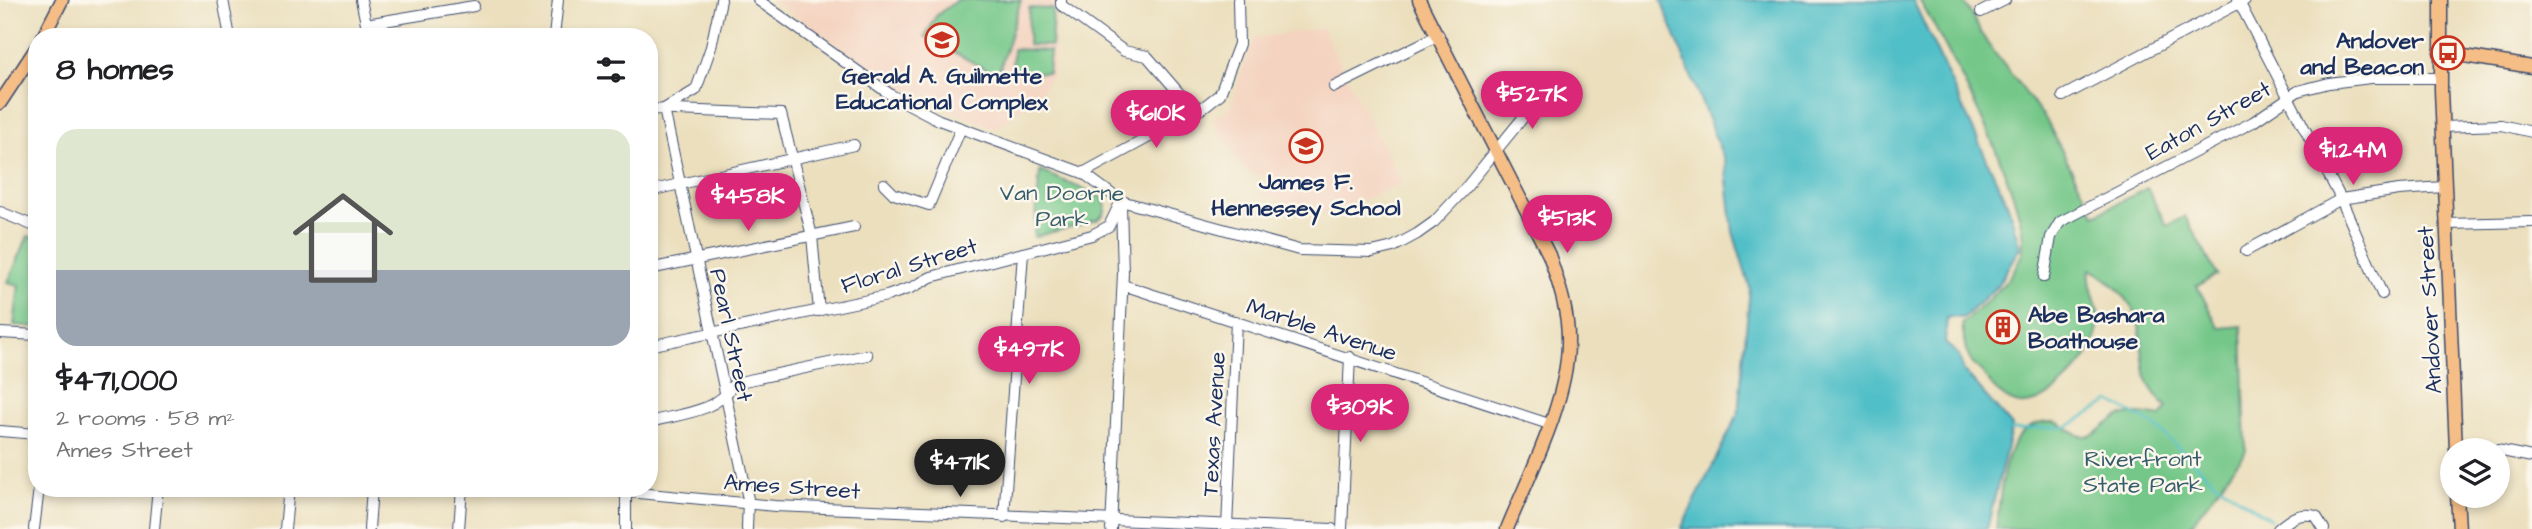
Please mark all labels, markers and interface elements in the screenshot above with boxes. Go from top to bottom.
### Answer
school or university icon: Gerald A. Guilmette Educational Complex [923,21,961,59]
place label: Andover and Beacon [2299,25,2424,83]
bus stop icon: Andover and Beacon [2429,34,2467,72]
text: 8 homes [56,49,174,91]
icon: filters [592,51,630,89]
place label: Gerald A. Guilmette Educational Complex [836,60,1049,118]
pin: $527K [1483,72,1581,131]
street label: Eaton Street [2140,73,2278,169]
text: $527K [1497,78,1567,110]
pin: $610K [1107,90,1205,150]
text: $610K [1127,97,1185,129]
school or university icon: James F. Hennessey School [1287,127,1325,165]
pin: $1.24M [2296,128,2410,187]
text: $1.24M [2320,134,2386,166]
place label: James F. Hennessey School [1211,166,1401,226]
pin: $458K [699,174,797,233]
icon: home [280,175,406,301]
park label: Van Doorne Park [1000,177,1124,235]
text: $458K [711,180,785,212]
pin: $513K [1518,196,1616,255]
text: $513K [1538,202,1596,234]
street label: Andover Street [2410,224,2450,395]
street label: Floral Street [837,230,982,302]
street label: Pearl Street [701,266,761,405]
street label: Marble Avenue [1242,291,1401,369]
place label: Abe Bashara Boathouse [2028,299,2165,357]
building icon: Abe Bashara Boathouse [1984,308,2022,346]
pin: $497K [980,326,1078,386]
text: $497K [994,333,1064,365]
street label: Texas Avenue [1194,351,1234,497]
text: $471,000 [56,360,178,402]
pin: $309K [1311,384,1409,444]
text: $309K [1327,391,1393,423]
text: 2 rooms · 58 m² [56,402,235,434]
text: Ames Street [56,434,193,466]
map controls [2440,438,2510,508]
button: layers [2440,438,2510,508]
pin: $471K [911,440,1009,499]
park label: Riverfront State Park [2083,443,2203,501]
text: $471K [930,446,990,478]
street label: Ames Street [723,466,862,508]

